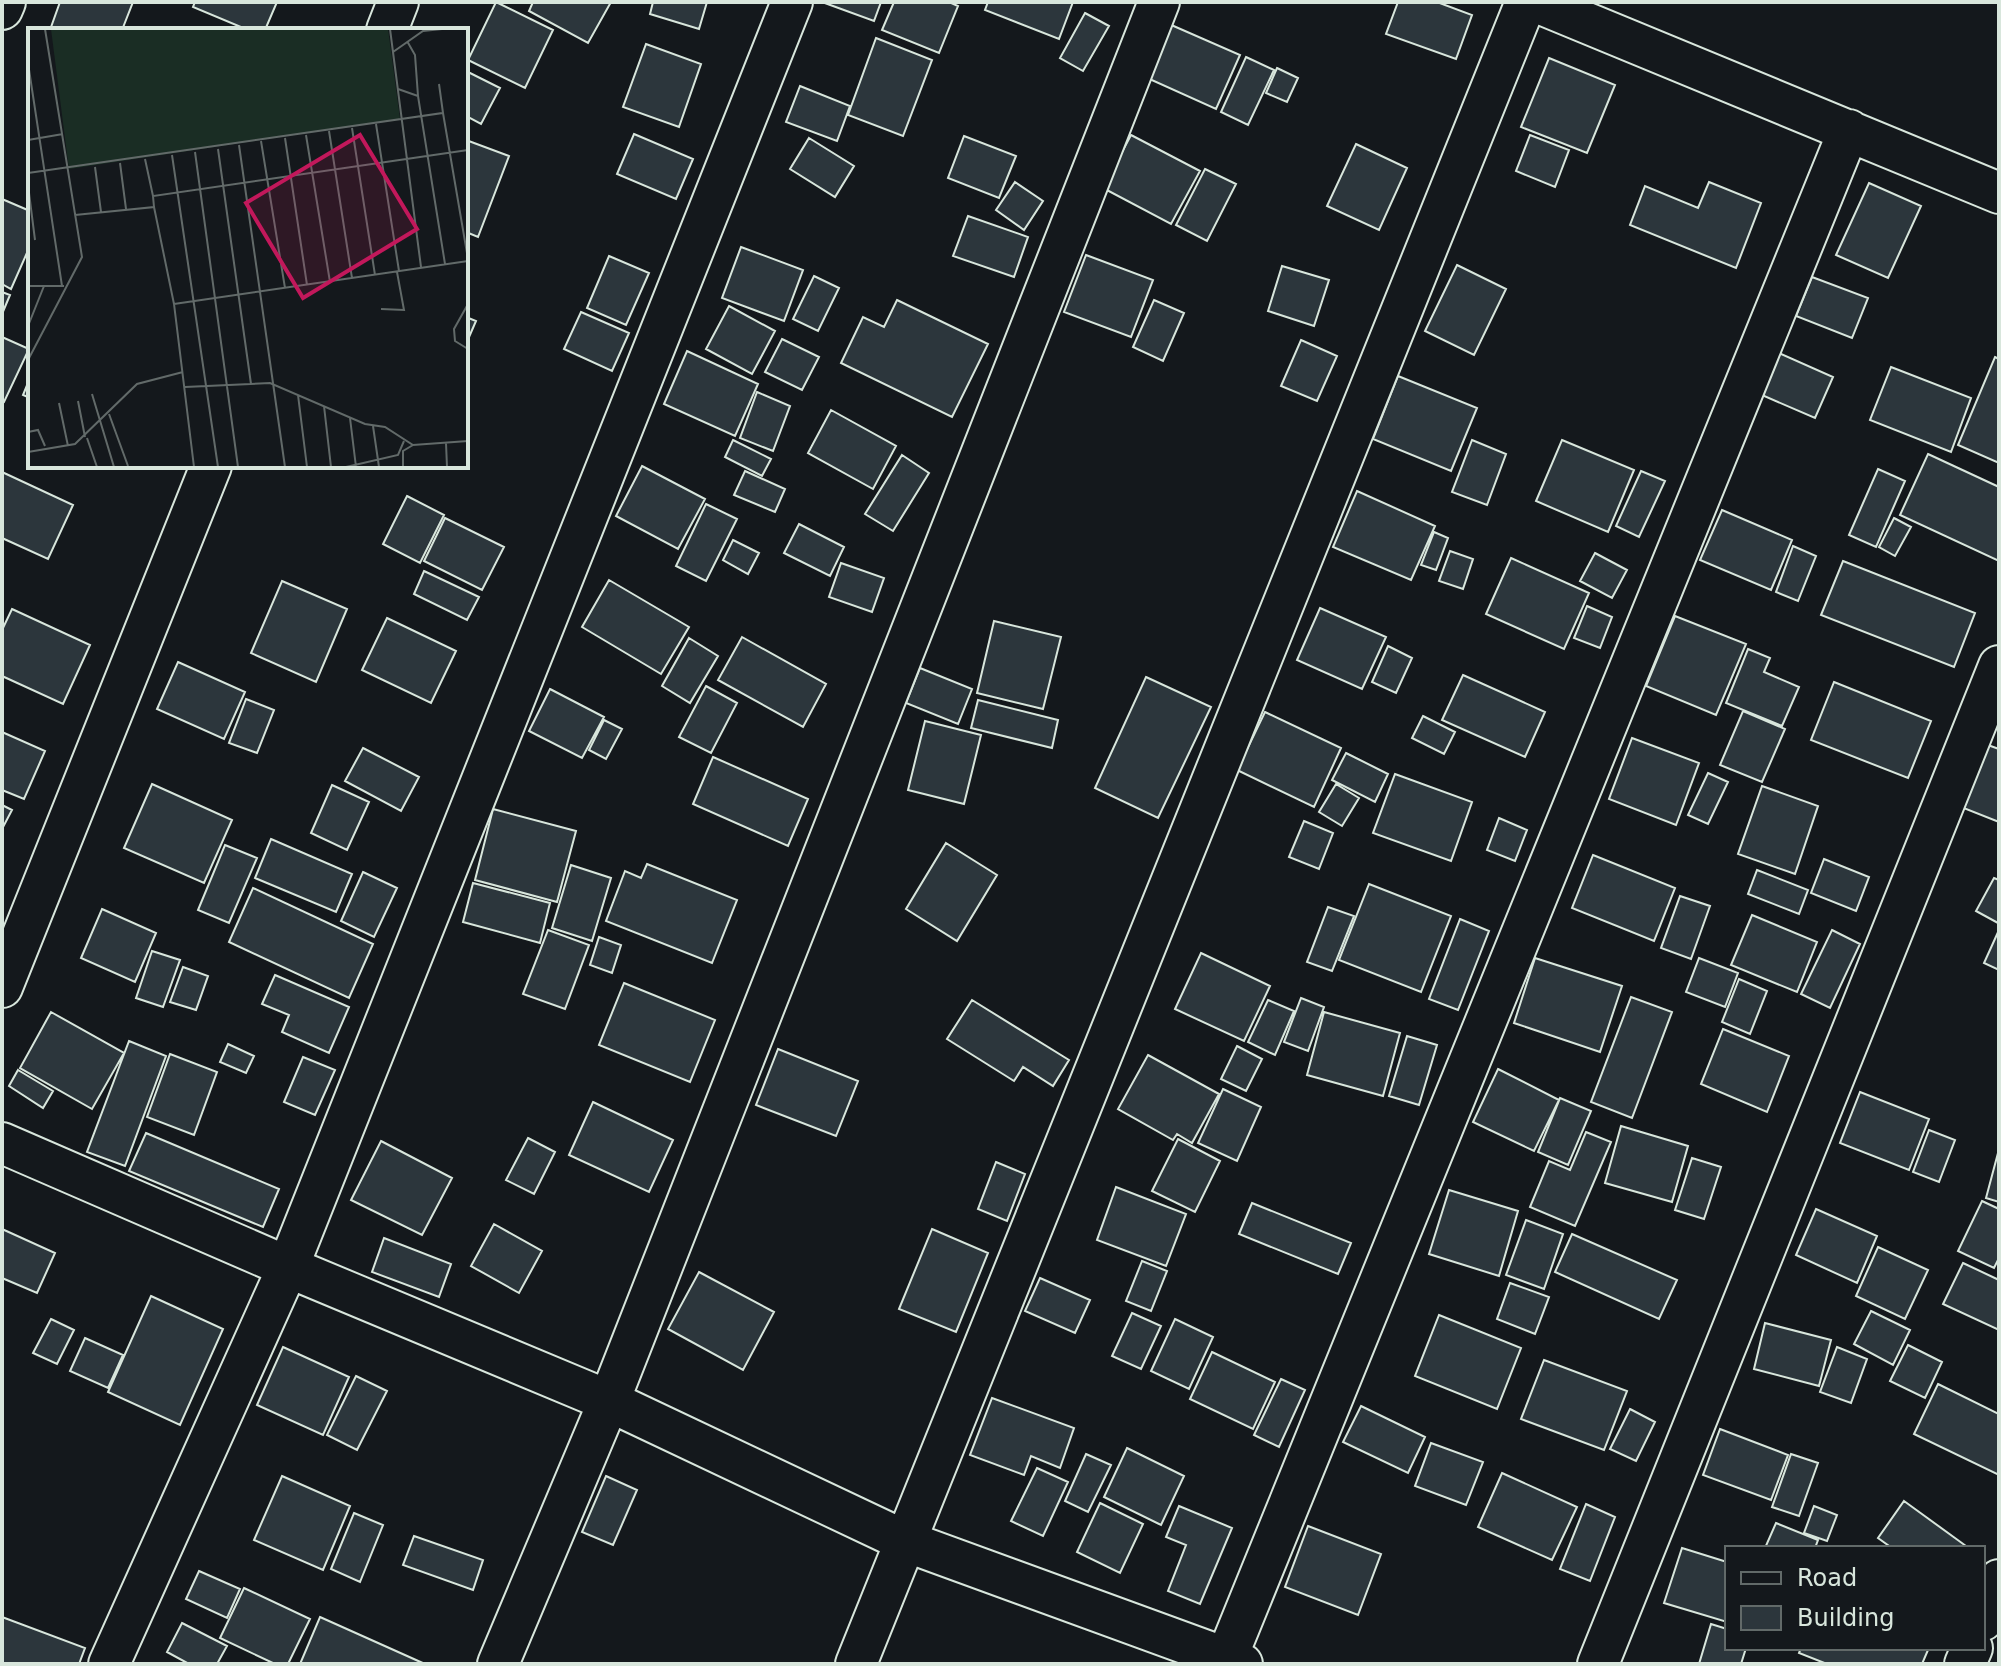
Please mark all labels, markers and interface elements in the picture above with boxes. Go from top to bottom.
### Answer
inset map [28,28,468,468]
legend [1725,1546,1985,1650]
text: Road [1797,1564,1857,1592]
text: Building [1797,1604,1894,1632]

